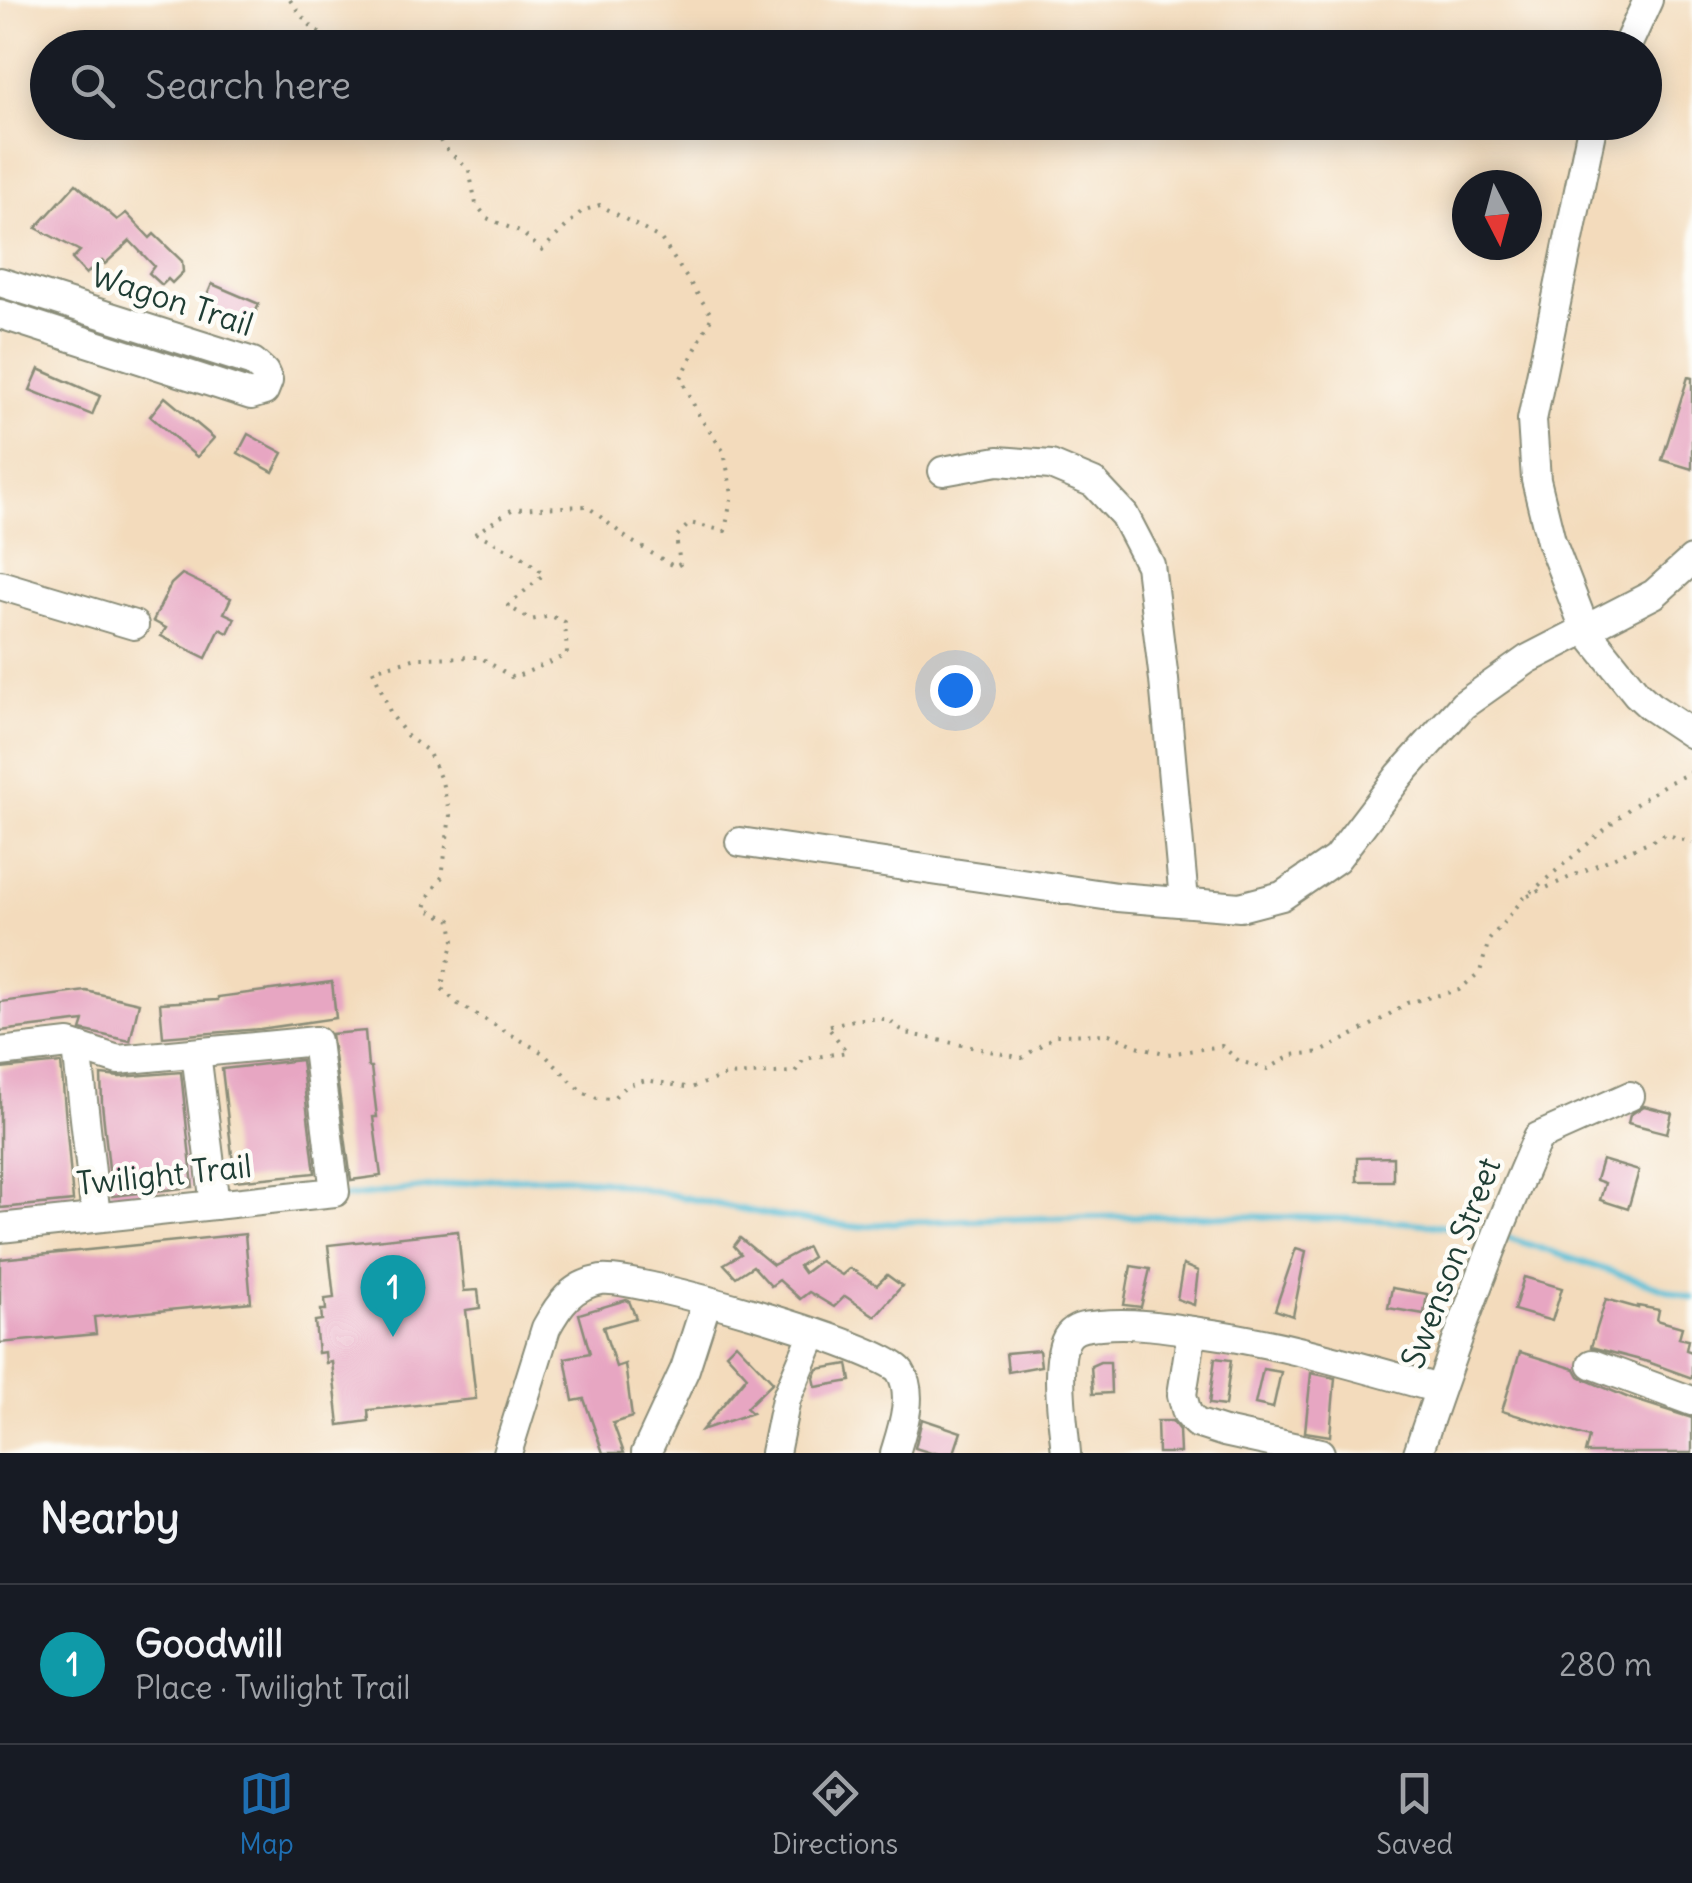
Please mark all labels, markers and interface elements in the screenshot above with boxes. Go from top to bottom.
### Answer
search box [30,30,1662,140]
icon: search [65,58,120,113]
text: Search here [145,62,351,109]
north arrow [1452,170,1542,260]
street label: Wagon Trail [86,254,258,345]
your location [930,665,981,716]
street label: Twilight Trail [74,1145,253,1204]
street label: Swenson Street [1392,1151,1510,1374]
pin: 1 [360,1254,426,1337]
text: Nearby [40,1492,179,1544]
text: Goodwill [135,1620,283,1667]
text: 1 [66,1644,79,1685]
text: 280 m [1559,1644,1652,1685]
text: Place · Twilight Trail [135,1667,411,1708]
tab: Map [239,1766,294,1862]
tab: Directions [772,1766,898,1862]
tab: Saved [1376,1766,1453,1862]

